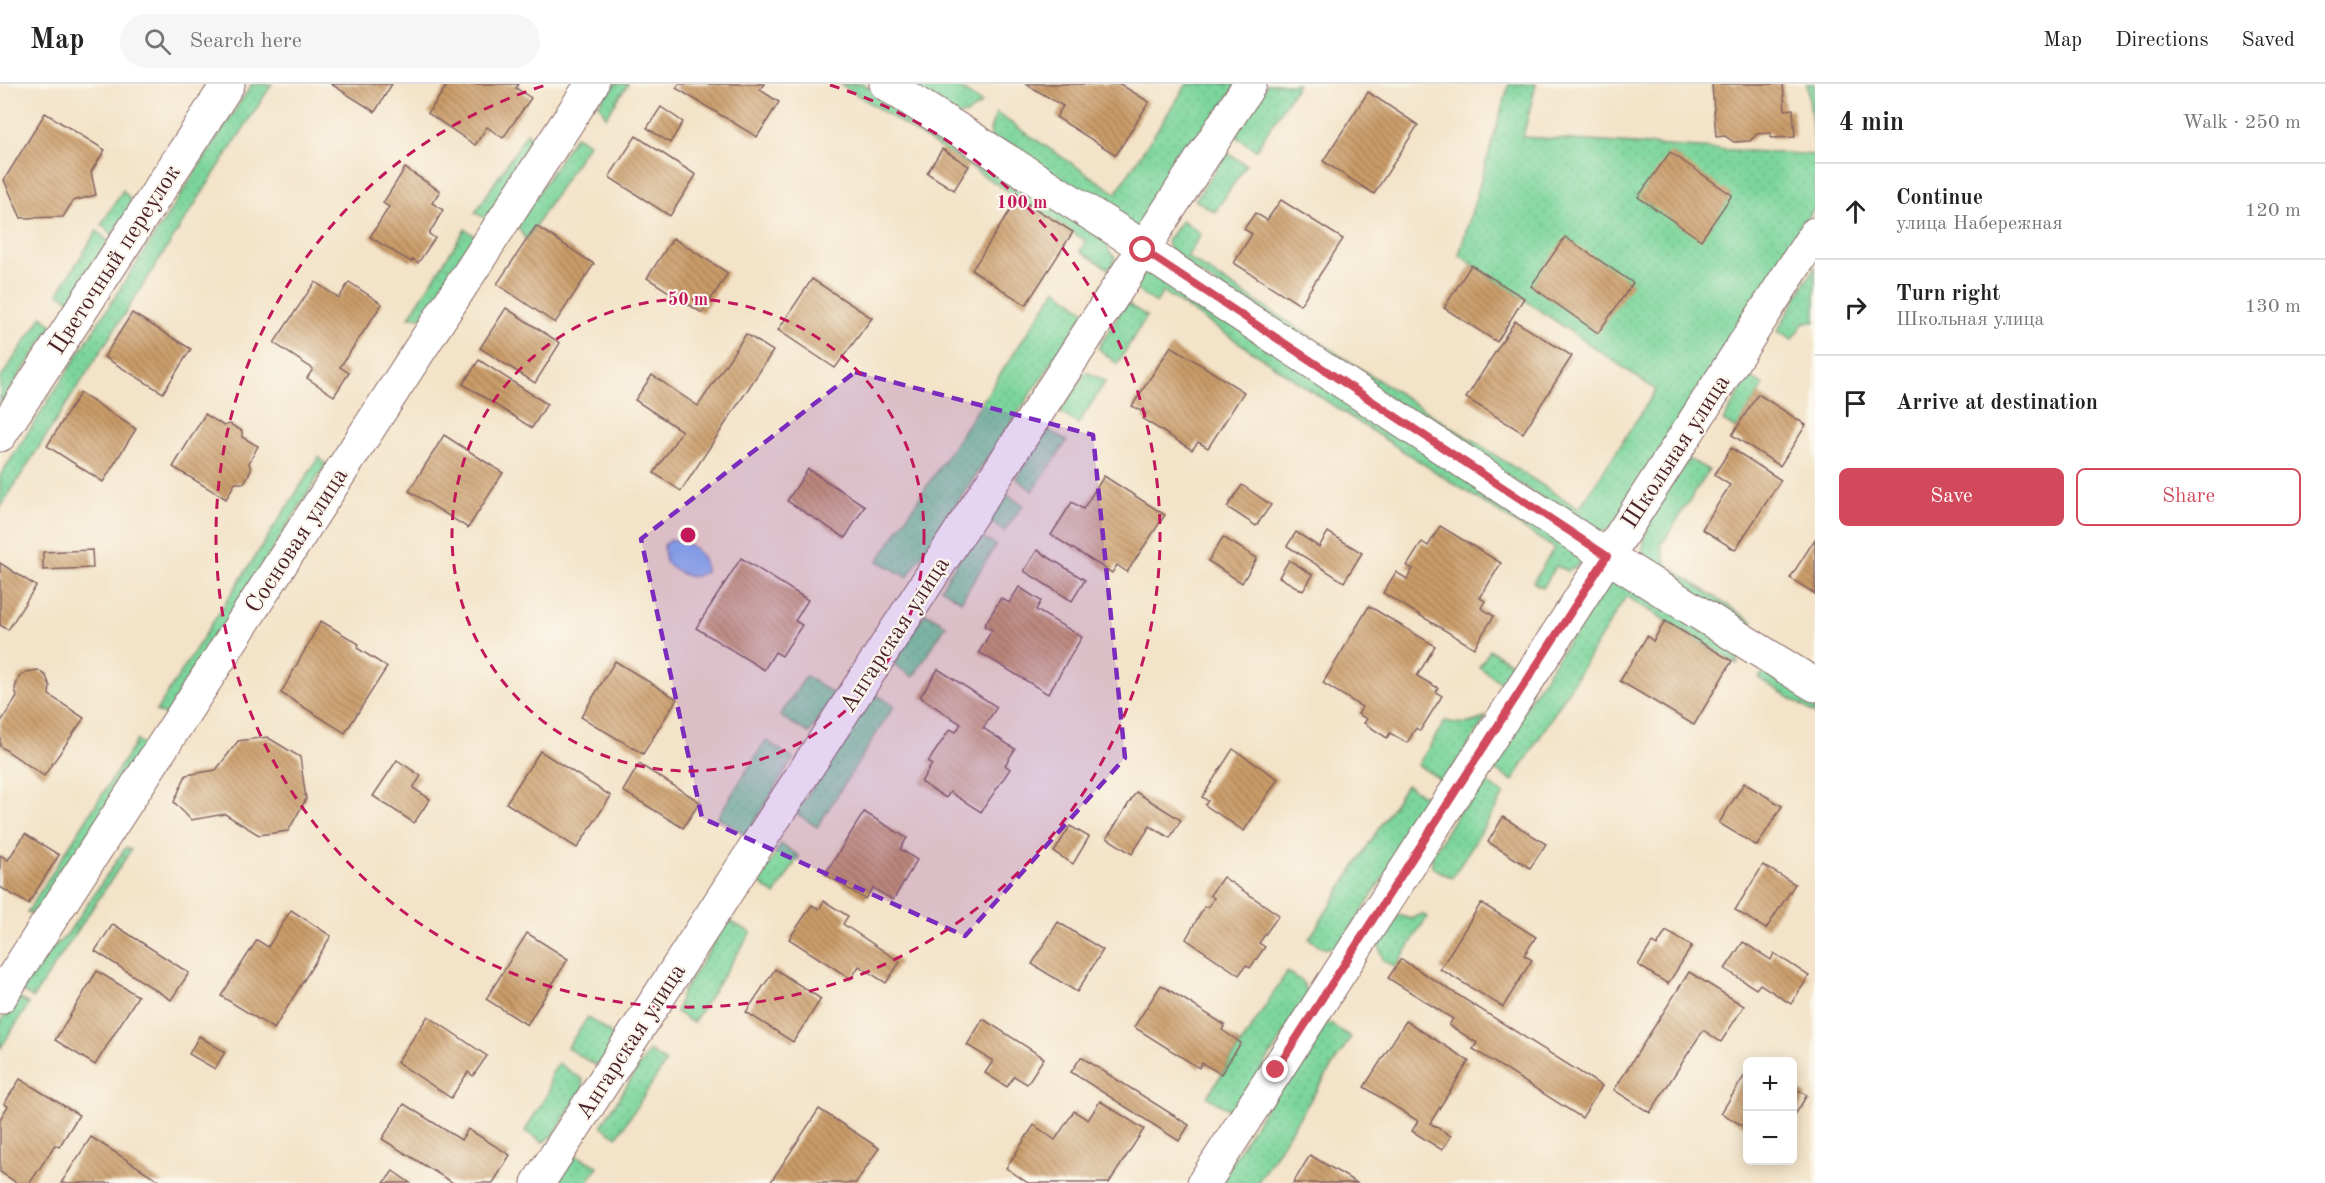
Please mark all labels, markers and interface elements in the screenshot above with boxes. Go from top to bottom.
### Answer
search box [120,14,540,68]
icon: search [141,25,174,58]
text: Map [30,27,84,55]
text: Search here [189,30,302,52]
text: Map [2043,30,2082,51]
text: Directions [2115,30,2209,51]
text: Saved [2242,30,2295,51]
text: 4 min [1839,110,1904,136]
text: Walk · 250 m [2182,113,2301,133]
street label: Цветочный переулок [46,161,186,359]
text: Continue [1896,187,1983,209]
text: 100 m [997,194,1047,212]
icon: ahead [1839,195,1872,228]
text: 120 m [2245,201,2301,221]
text: улица Набережная [1896,214,2063,234]
route start [1129,236,1155,262]
text: Turn right [1896,283,2000,305]
text: 50 m [668,291,708,309]
icon: right [1839,291,1872,324]
text: 130 m [2245,297,2301,317]
text: Школьная улица [1896,310,2044,330]
street label: Школьная улица [1618,371,1735,533]
icon: arrive [1839,387,1872,420]
text: Arrive at destination [1896,392,2098,414]
street label: Сосновая улица [242,464,353,618]
button: Save [1839,468,2064,526]
button: Share [2076,468,2301,526]
centre of rings [678,525,698,545]
street label: Ангарская улица [836,553,955,717]
street label: Ангарская улица [572,960,691,1124]
route end [1262,1056,1288,1082]
map controls [1743,1057,1797,1165]
button: + [1743,1057,1797,1111]
button: − [1743,1111,1797,1165]

